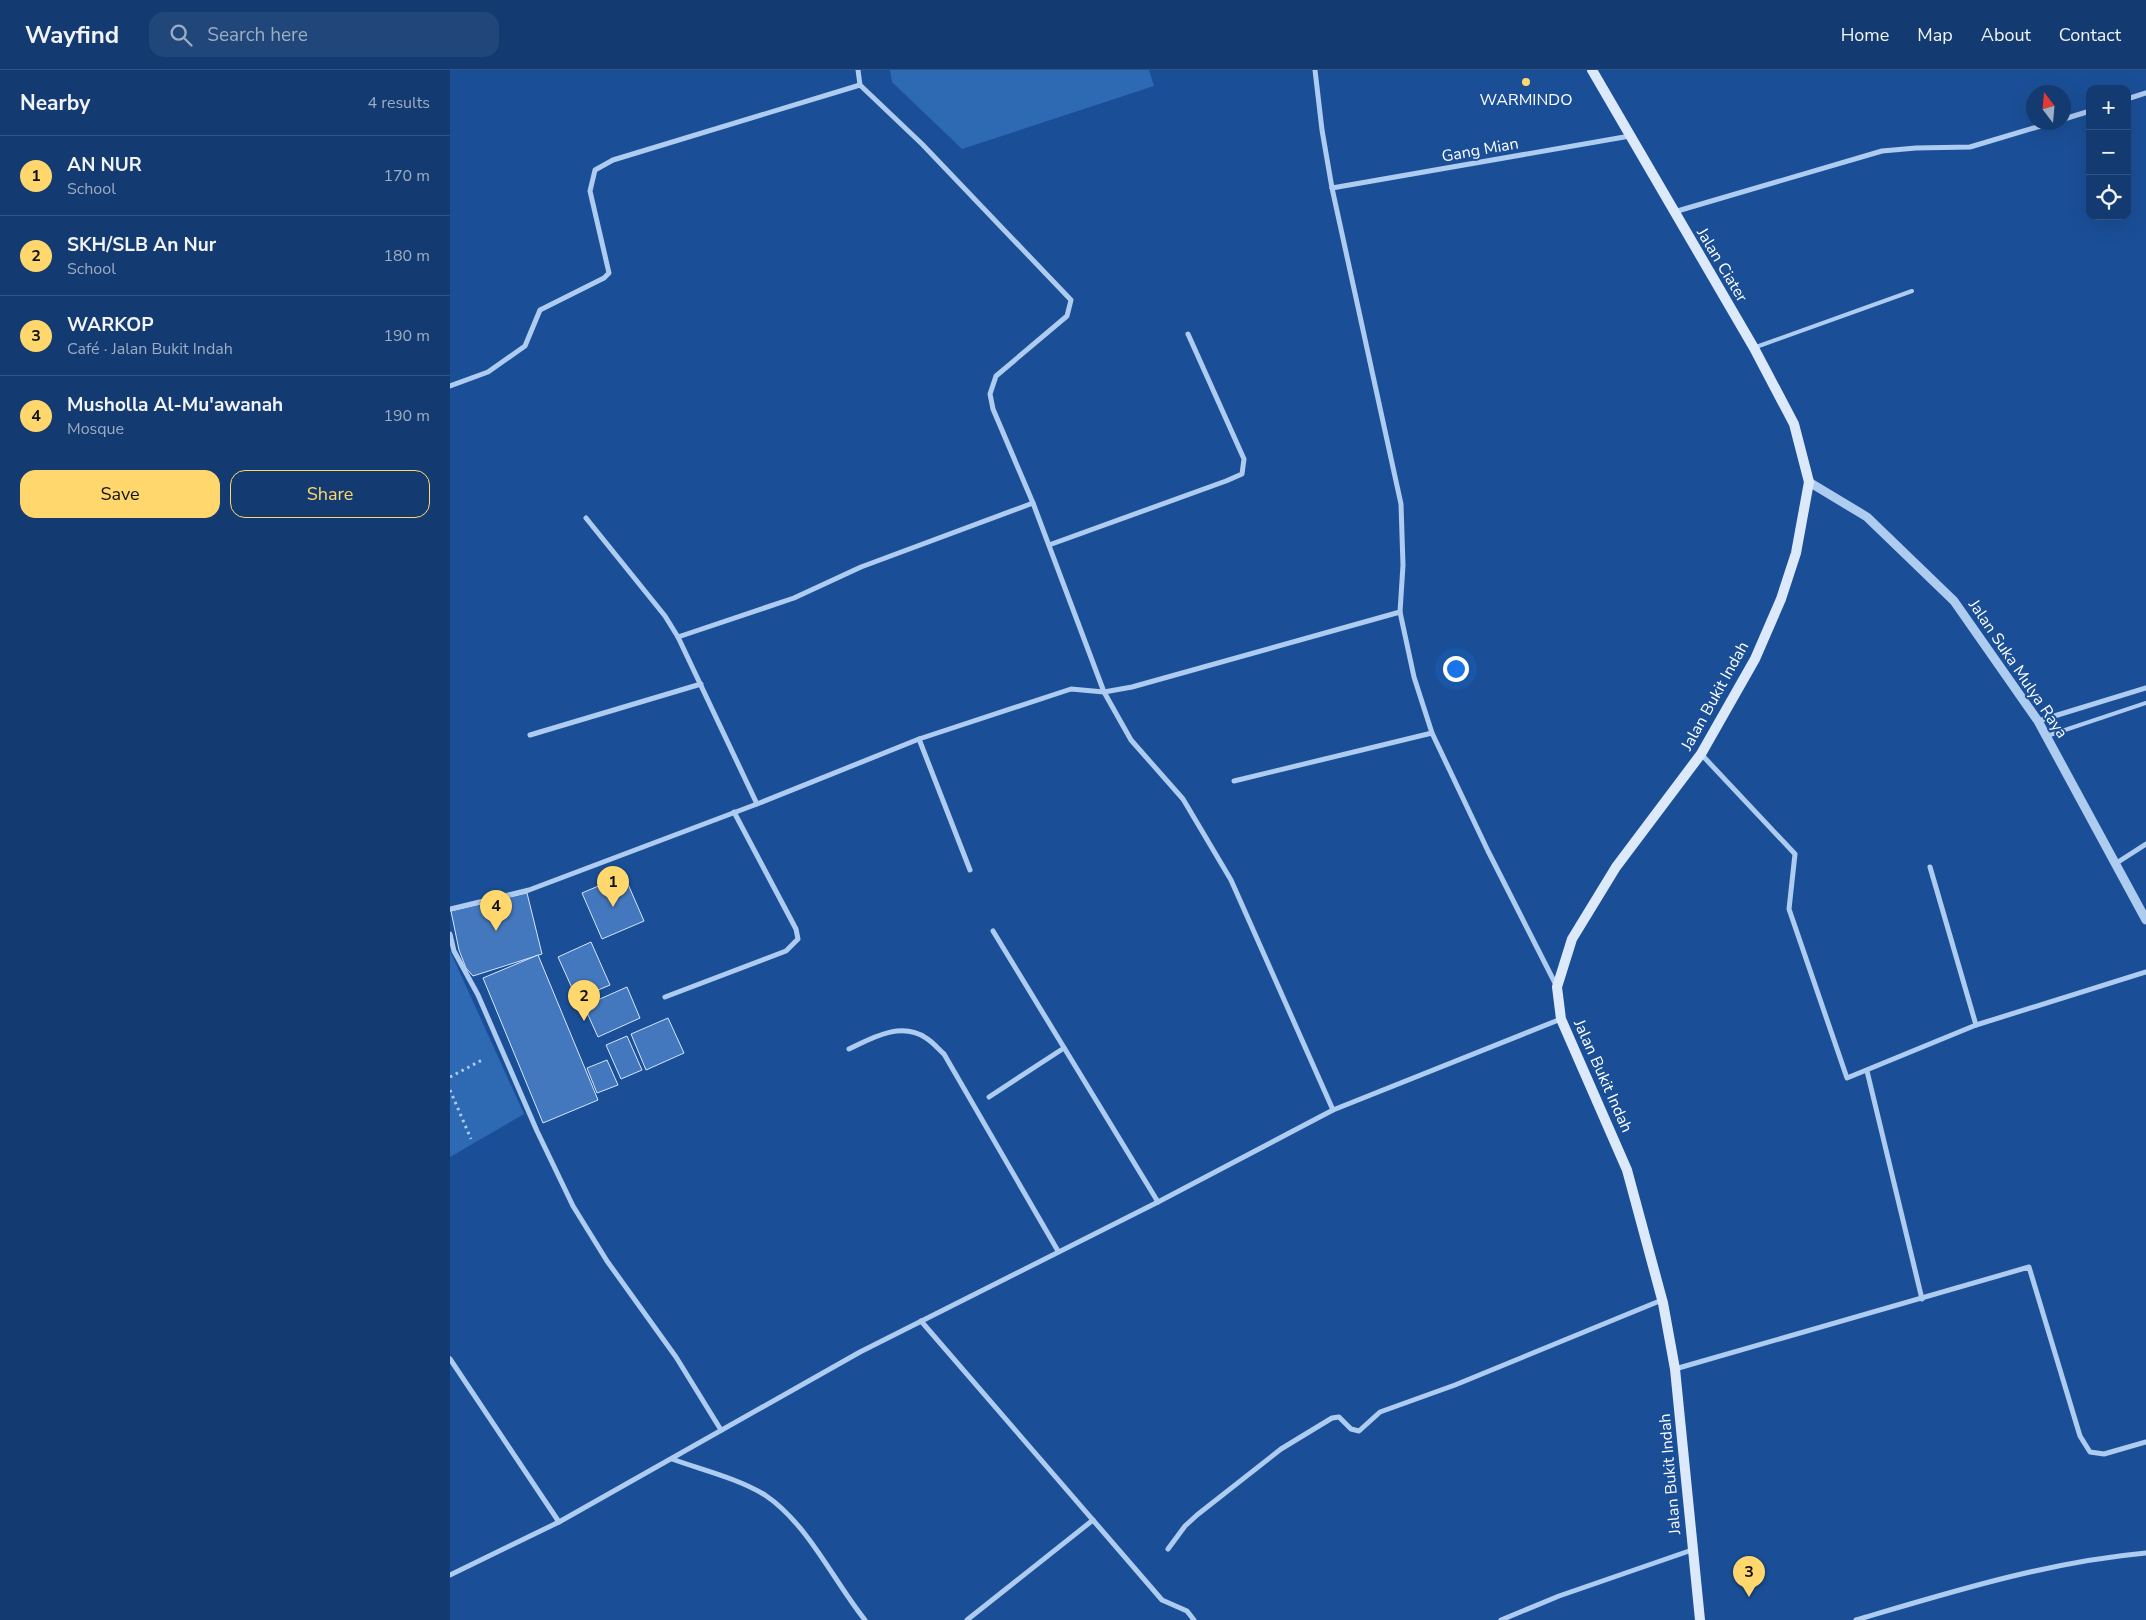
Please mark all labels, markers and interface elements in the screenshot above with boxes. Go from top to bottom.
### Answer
search box [149,12,499,57]
text: Wayfind [25,19,119,51]
icon: search [167,21,195,49]
text: Search here [207,22,308,48]
text: Home [1841,23,1889,47]
text: Map [1917,23,1953,47]
text: About [1981,23,2031,47]
text: Contact [2059,23,2121,47]
marker: WARMINDO [1520,76,1532,88]
north arrow [2026,85,2071,130]
map controls [2086,85,2131,220]
button: + [2086,85,2131,130]
text: Nearby [20,89,90,117]
place label: WARMINDO [1480,89,1572,111]
text: 4 results [368,92,430,114]
button: − [2086,130,2131,175]
street label: Gang Mian [1440,132,1520,168]
text: AN NUR [67,152,142,178]
text: 1 [31,165,41,187]
text: 170 m [383,165,430,187]
button: locate [2086,175,2131,220]
text: School [67,178,116,200]
street label: Jalan Ciater [1691,223,1753,306]
text: SKH/SLB An Nur [67,232,216,258]
text: 2 [31,245,41,267]
text: 180 m [383,245,430,267]
text: School [67,258,116,280]
text: WARKOP [67,312,154,338]
text: 3 [31,325,41,347]
text: 190 m [383,325,430,347]
text: Café · Jalan Bukit Indah [67,338,233,360]
text: Musholla Al-Mu'awanah [67,392,283,418]
text: 4 [31,405,41,427]
text: 190 m [383,405,430,427]
text: Mosque [67,418,124,440]
button: Save [20,470,220,518]
button: Share [230,470,430,518]
street label: Jalan Suka Mulya Raya [1963,594,2073,743]
street label: Jalan Bukit Indah [1675,638,1754,755]
your location [1443,656,1469,682]
pin: 1 [597,866,629,907]
pin: 4 [480,890,512,931]
pin: 2 [568,980,600,1021]
street label: Jalan Bukit Indah [1568,1015,1638,1136]
street label: Jalan Bukit Indah [1654,1413,1686,1536]
pin: 3 [1733,1556,1765,1597]

